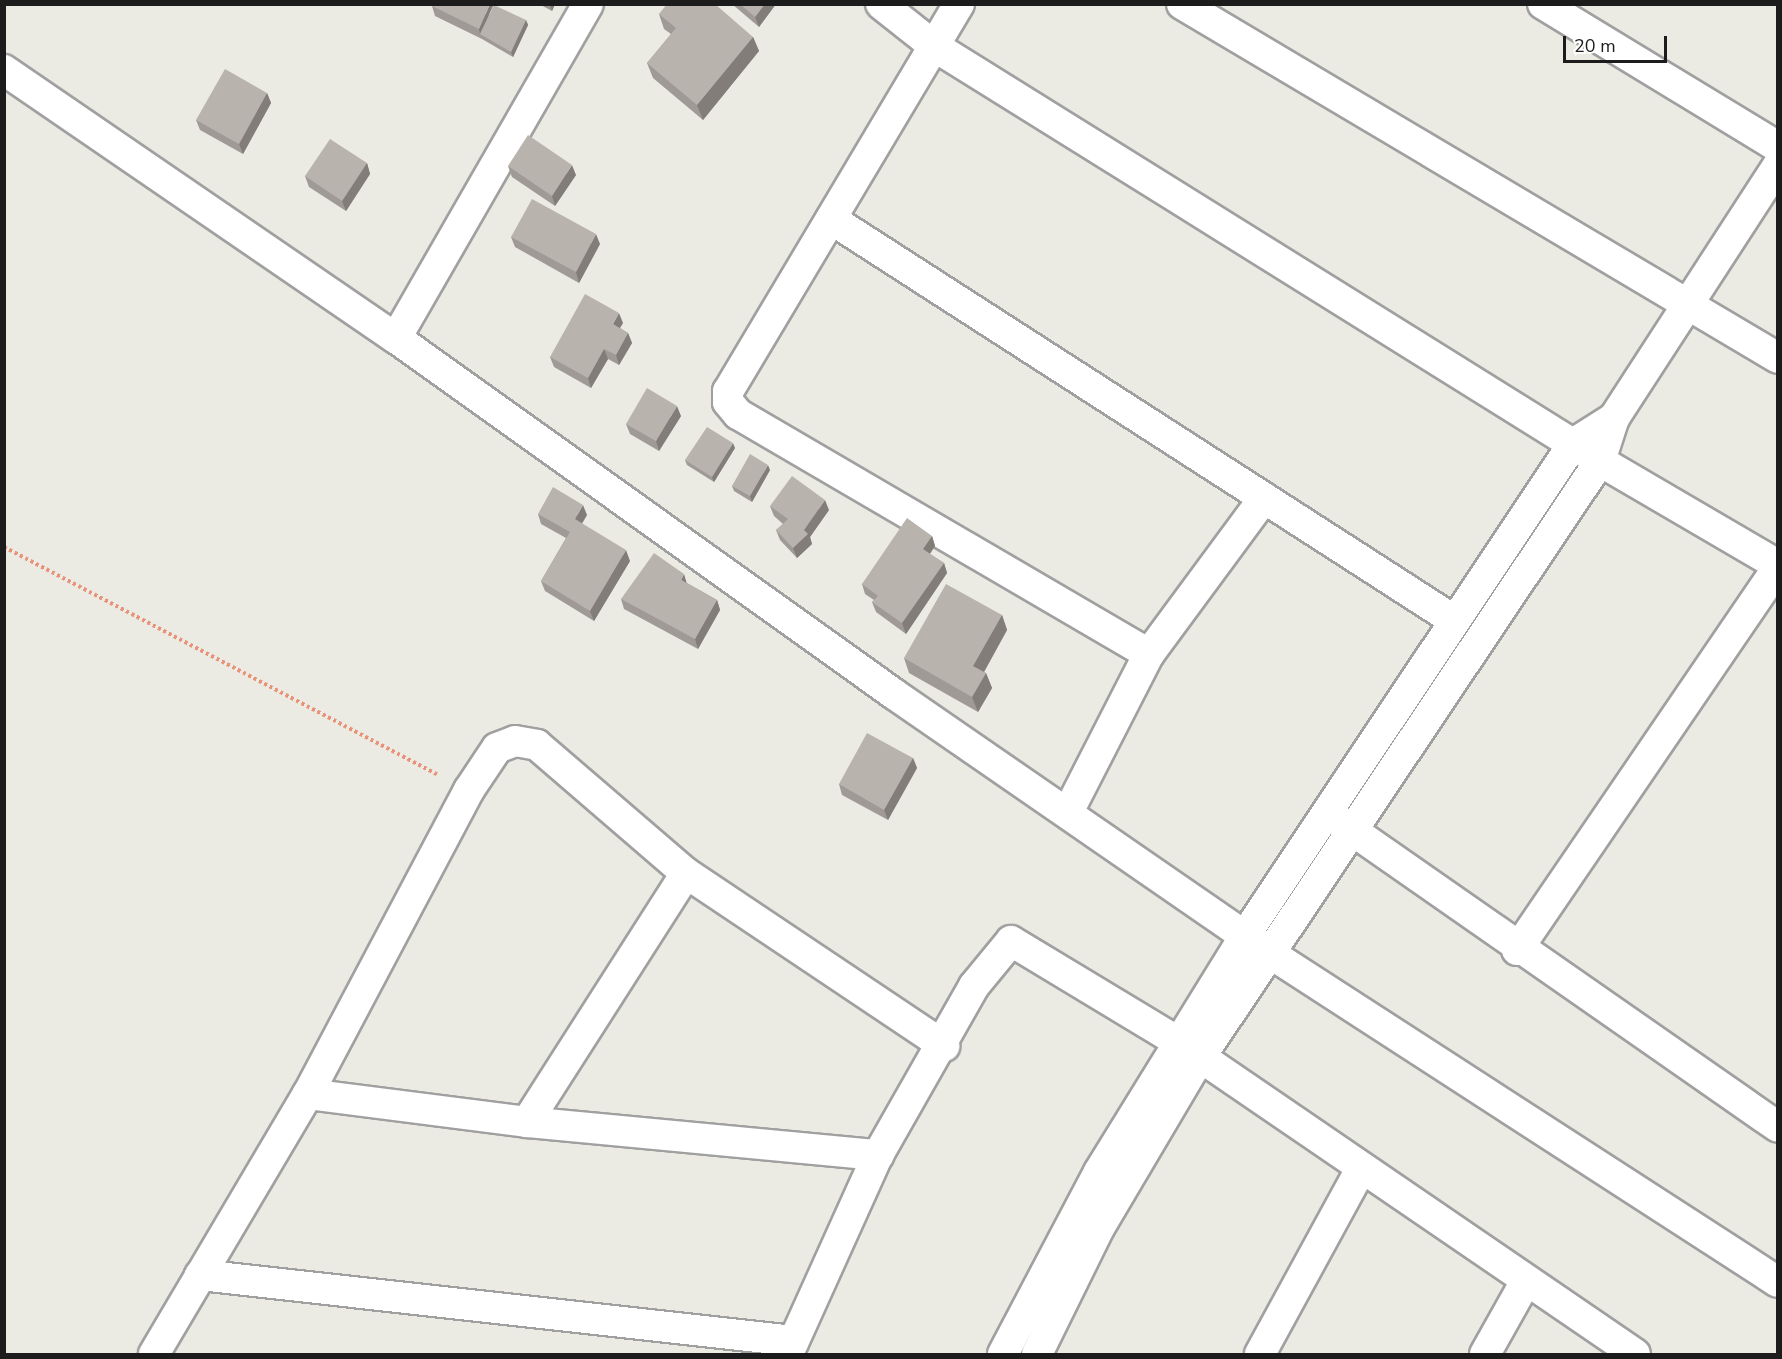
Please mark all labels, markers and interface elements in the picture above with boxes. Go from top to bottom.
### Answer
scale bar [1566,24,1670,62]
text: 20 m [1574,34,1616,58]

